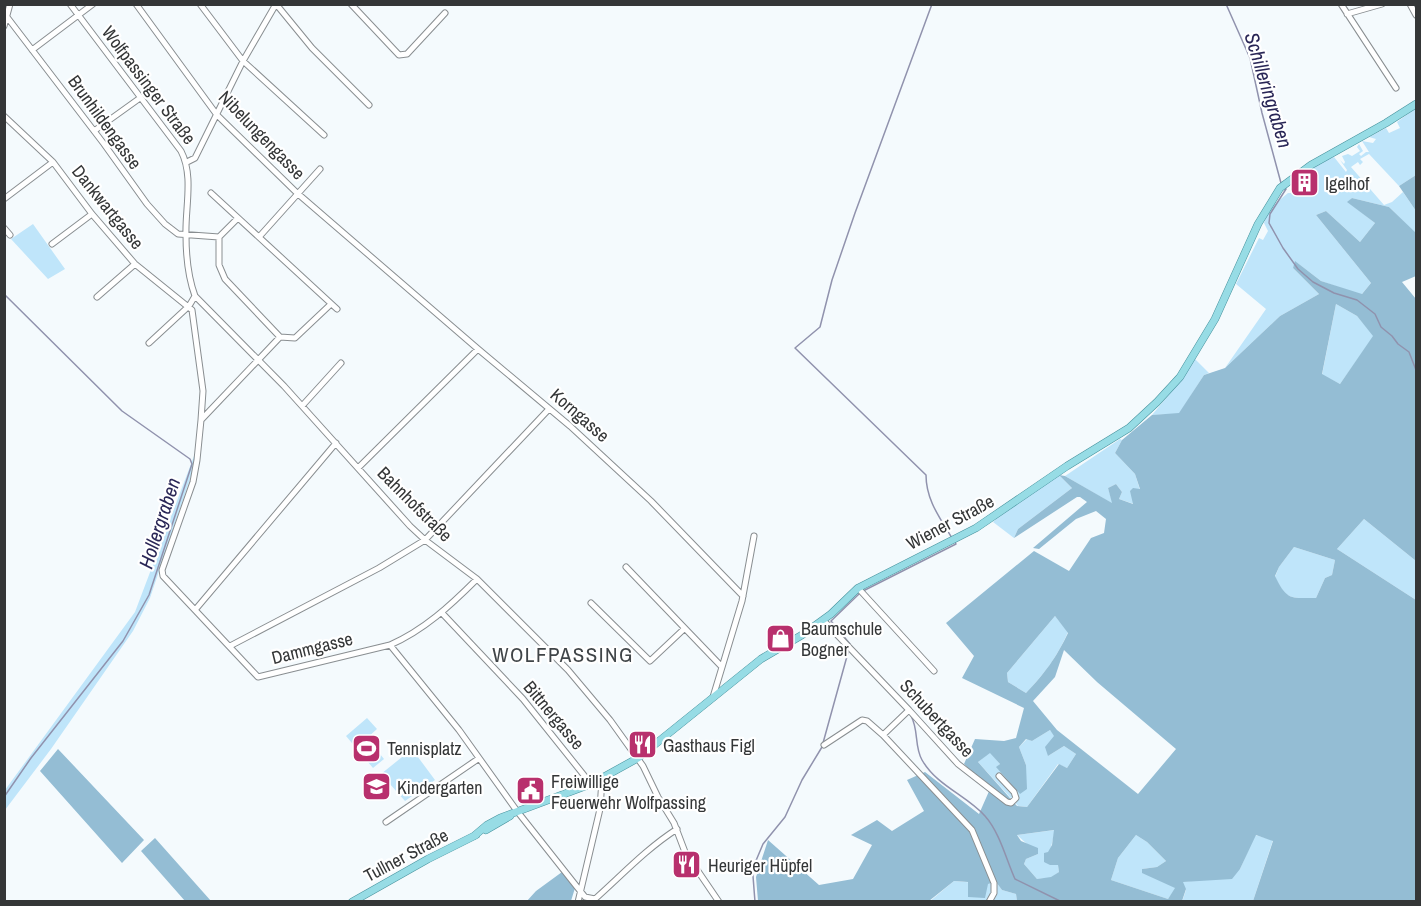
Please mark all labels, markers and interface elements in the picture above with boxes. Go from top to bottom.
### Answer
street label: Wolfpassinger Straße [96,21,202,149]
water label: Schilleringraben [1239,29,1299,151]
street label: Brunhildengasse [62,70,148,174]
street label: Nibelungengasse [213,85,311,185]
street label: Dankwartgasse [66,160,150,254]
building icon: Igelhof [1288,167,1320,199]
place label: Igelhof [1325,171,1370,196]
street label: Korngasse [545,382,615,448]
street label: Bahnhofstraße [372,461,458,547]
water label: Hollergraben [132,474,186,572]
street label: Wiener Straße [902,488,998,556]
place label: Baumschule Bogner [801,616,882,662]
shop icon: Baumschule Bogner [764,622,796,654]
street label: Dammgasse [269,626,355,670]
district label: WOLFPASSING [492,640,634,669]
street label: Schubertgasse [894,673,980,763]
street label: Bittnergasse [518,675,590,755]
restaurant icon: Gasthaus Figl [626,729,658,761]
sports icon: Tennisplatz [350,732,382,764]
place label: Gasthaus Figl [663,733,755,758]
place label: Tennisplatz [387,736,462,761]
place label: Freiwillige Feuerwehr Wolfpassing [551,769,707,815]
school or university icon: Kindergarten [360,771,392,803]
place label: Kindergarten [397,775,482,800]
public building icon: Freiwillige Feuerwehr Wolfpassing [514,775,546,807]
street label: Tullner Straße [359,822,453,888]
restaurant icon: Heuriger Hüpfel [671,849,703,881]
place label: Heuriger Hüpfel [708,853,812,878]

